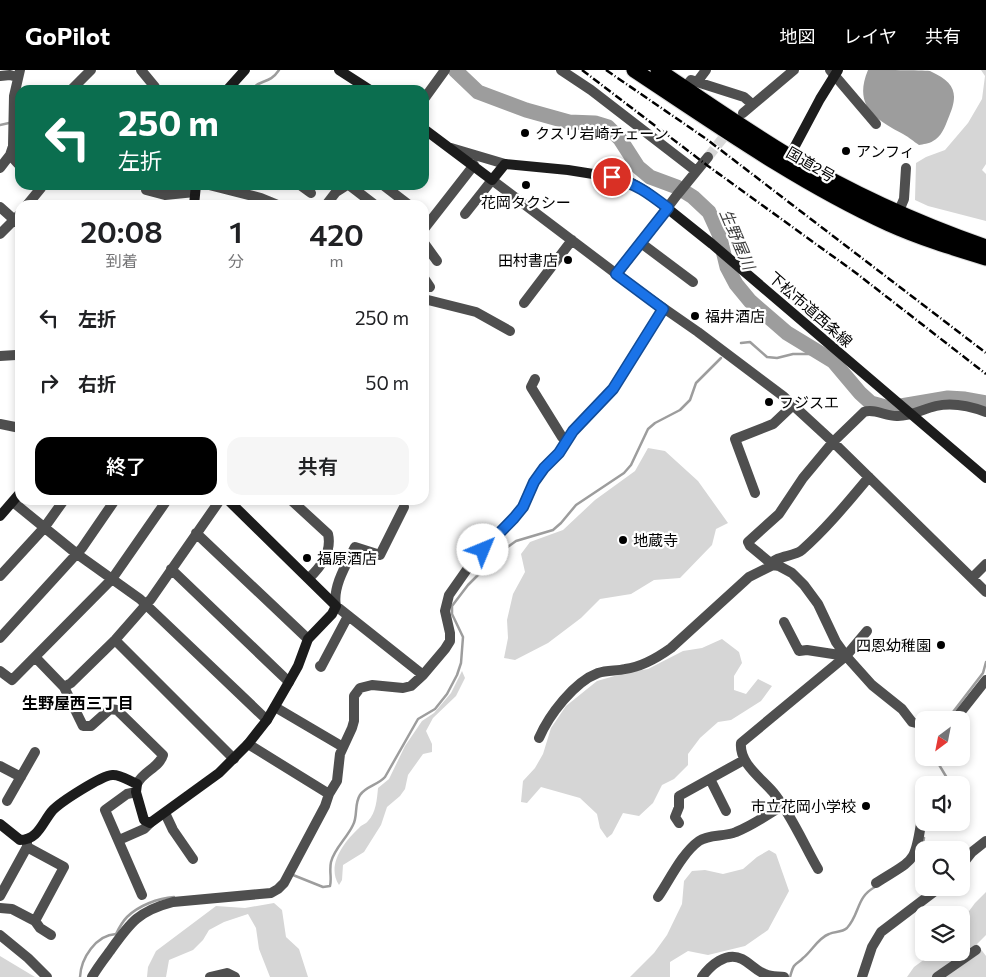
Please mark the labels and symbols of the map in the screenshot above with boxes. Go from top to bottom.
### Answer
place label: クスリ岩崎チェーン [535,124,669,142]
marker: クスリ岩崎チェーン [519,127,531,139]
place label: アンフィ [856,142,915,160]
street label: 国道2号 [783,143,839,185]
marker: アンフィ [840,145,852,157]
pin [591,156,633,198]
marker: 花岡タクシー [520,179,532,191]
place label: 花岡タクシー [481,193,571,211]
water label: 生野屋川 [717,206,760,274]
place label: 田村書店 [498,251,558,269]
marker: 田村書店 [562,254,574,266]
street label: 下松市道西条線 [765,268,857,350]
place label: 福井酒店 [705,307,765,325]
marker: 福井酒店 [689,310,701,322]
place label: フジスエ [779,393,839,411]
marker: フジスエ [763,396,775,408]
position arrow [456,523,508,575]
place label: 地蔵寺 [633,531,678,549]
marker: 地蔵寺 [617,534,629,546]
place label: 福原酒店 [317,549,377,567]
marker: 福原酒店 [301,552,313,564]
place label: 四恩幼稚園 [856,636,931,654]
marker: 四恩幼稚園 [935,639,947,651]
district label: 生野屋西三丁目 [22,693,134,712]
north arrow [915,711,970,766]
place label: 市立花岡小学校 [751,797,856,815]
marker: 市立花岡小学校 [860,800,872,812]

